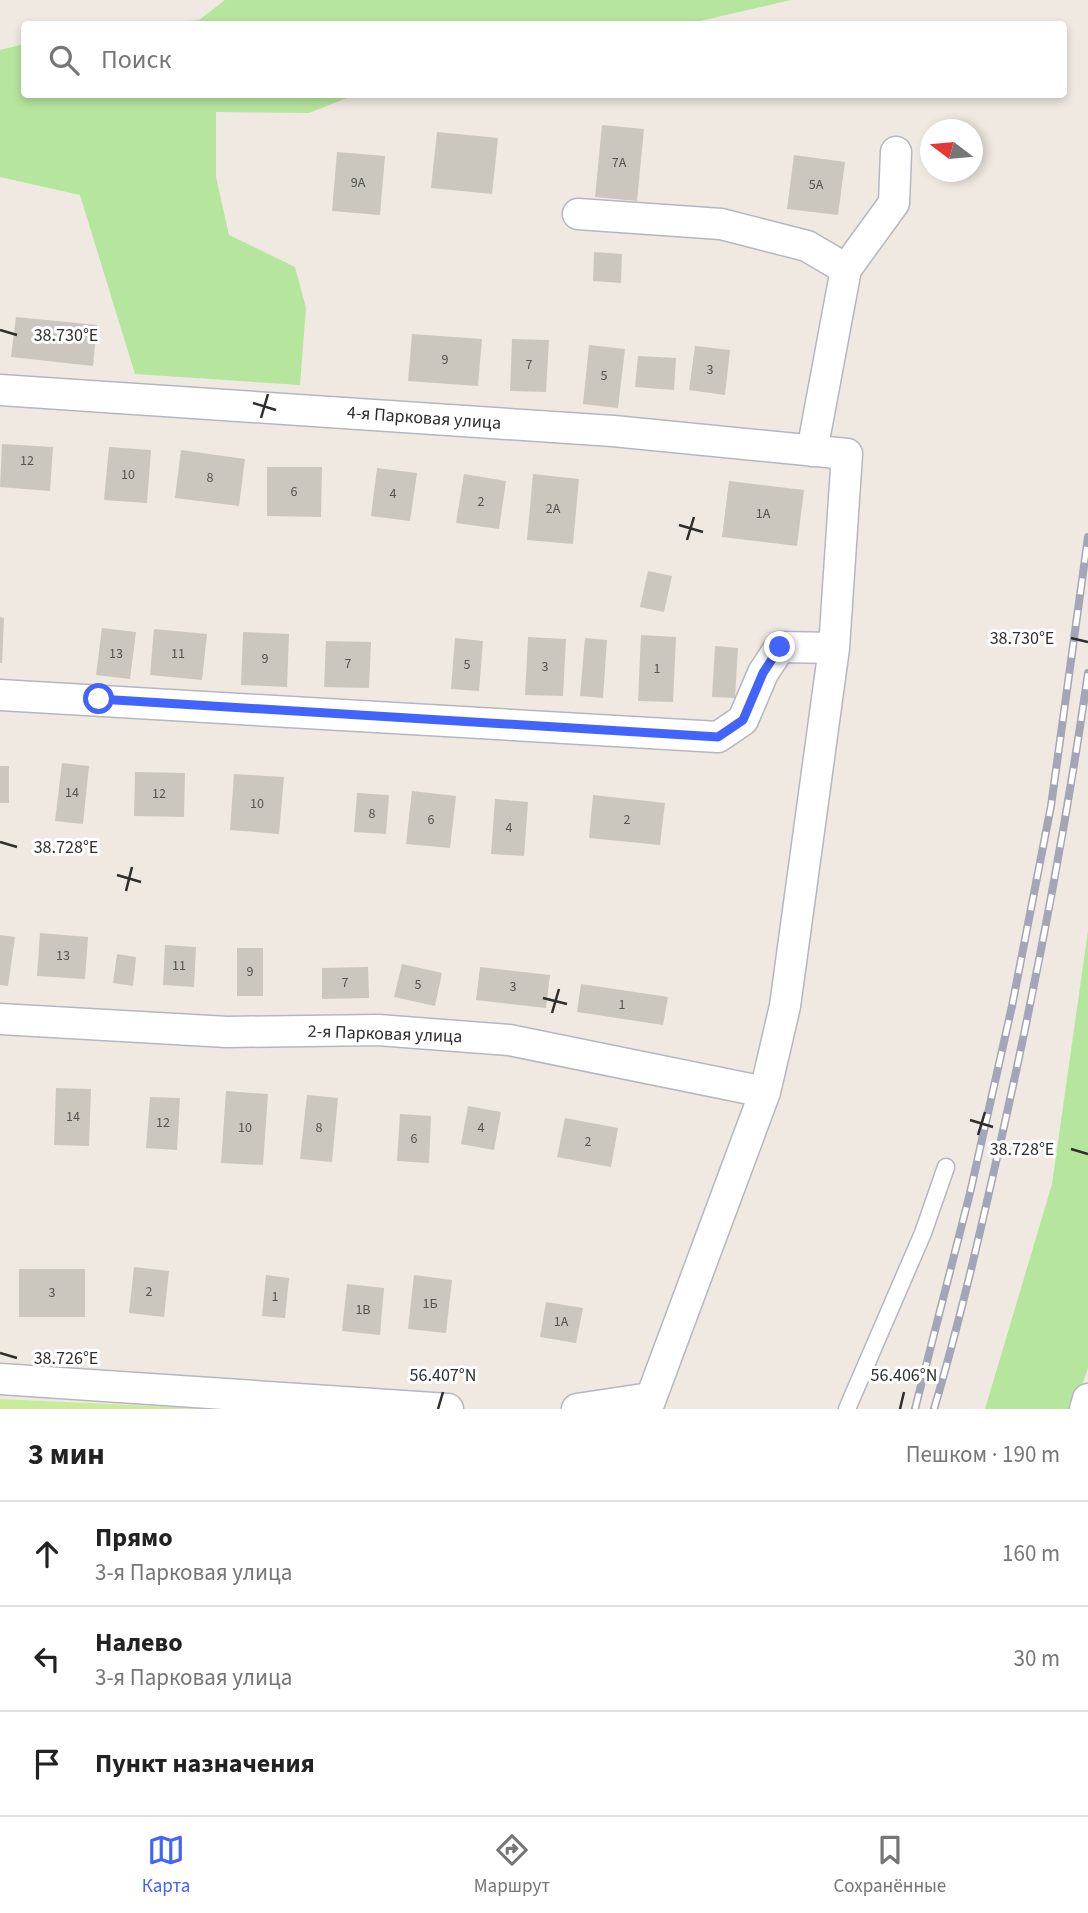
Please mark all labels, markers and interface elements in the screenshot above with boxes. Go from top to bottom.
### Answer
search box [21,21,1067,98]
icon: search [45,41,83,79]
text: Поиск [101,41,171,78]
north arrow [920,119,983,182]
house number: 7А [612,153,627,173]
house number: 9А [351,173,366,193]
house number: 5А [809,175,824,195]
text: 38.730°E [34,323,98,348]
house number: 9 [442,350,449,370]
house number: 7 [526,355,533,375]
house number: 3 [707,360,714,380]
house number: 5 [601,366,608,386]
street label: 4-я Парковая улица [346,400,502,436]
house number: 12 [20,451,34,471]
house number: 10 [121,465,135,485]
house number: 8 [207,468,214,488]
house number: 6 [291,482,298,502]
house number: 4 [390,484,397,504]
house number: 2 [478,492,485,512]
house number: 2А [546,499,561,519]
house number: 1А [756,504,771,524]
text: 38.730°E [990,626,1054,651]
route end [764,631,795,662]
house number: 13 [109,644,123,664]
house number: 11 [171,644,185,664]
house number: 9 [262,649,269,669]
house number: 7 [345,654,352,674]
house number: 5 [464,655,471,675]
house number: 3 [542,657,549,677]
house number: 1 [654,659,661,679]
route start [83,683,114,714]
house number: 14 [65,783,79,803]
house number: 12 [152,784,166,804]
house number: 10 [250,794,264,814]
house number: 8 [369,804,376,824]
house number: 6 [428,810,435,830]
house number: 2 [624,810,631,830]
house number: 4 [506,818,513,838]
text: 38.728°E [34,835,98,860]
house number: 13 [56,946,70,966]
house number: 11 [172,956,186,976]
house number: 9 [247,962,254,982]
house number: 7 [342,973,349,993]
house number: 5 [415,975,422,995]
house number: 3 [510,977,517,997]
house number: 1 [619,995,626,1015]
street label: 2-я Парковая улица [307,1019,463,1049]
house number: 14 [66,1107,80,1127]
house number: 12 [156,1113,170,1133]
house number: 10 [238,1118,252,1138]
house number: 8 [316,1118,323,1138]
house number: 4 [478,1118,485,1138]
house number: 6 [411,1129,418,1149]
house number: 2 [585,1132,592,1152]
text: 38.728°E [990,1137,1054,1162]
house number: 2 [146,1282,153,1302]
house number: 3 [49,1283,56,1303]
house number: 1 [272,1287,279,1307]
house number: 1Б [422,1294,438,1314]
house number: 1В [355,1300,371,1320]
house number: 1А [554,1312,569,1332]
text: 38.726°E [34,1346,98,1371]
text: 56.407°N [410,1363,476,1388]
text: 56.406°N [871,1363,937,1388]
text: 3 мин [28,1433,105,1476]
text: Пешком · 190 m [906,1438,1060,1471]
text: Прямо [95,1519,173,1556]
icon: ahead [28,1535,66,1573]
text: 160 m [1002,1537,1060,1570]
text: 3-я Парковая улица [95,1556,292,1589]
text: Налево [95,1624,183,1661]
icon: left [28,1640,66,1678]
text: 30 m [1013,1642,1060,1675]
text: 3-я Парковая улица [95,1661,292,1694]
icon: arrive [28,1745,66,1783]
text: Пункт назначения [95,1745,315,1782]
tab: Карта [142,1831,190,1900]
tab: Маршрут [474,1831,550,1900]
tab: Сохранённые [833,1831,946,1900]

